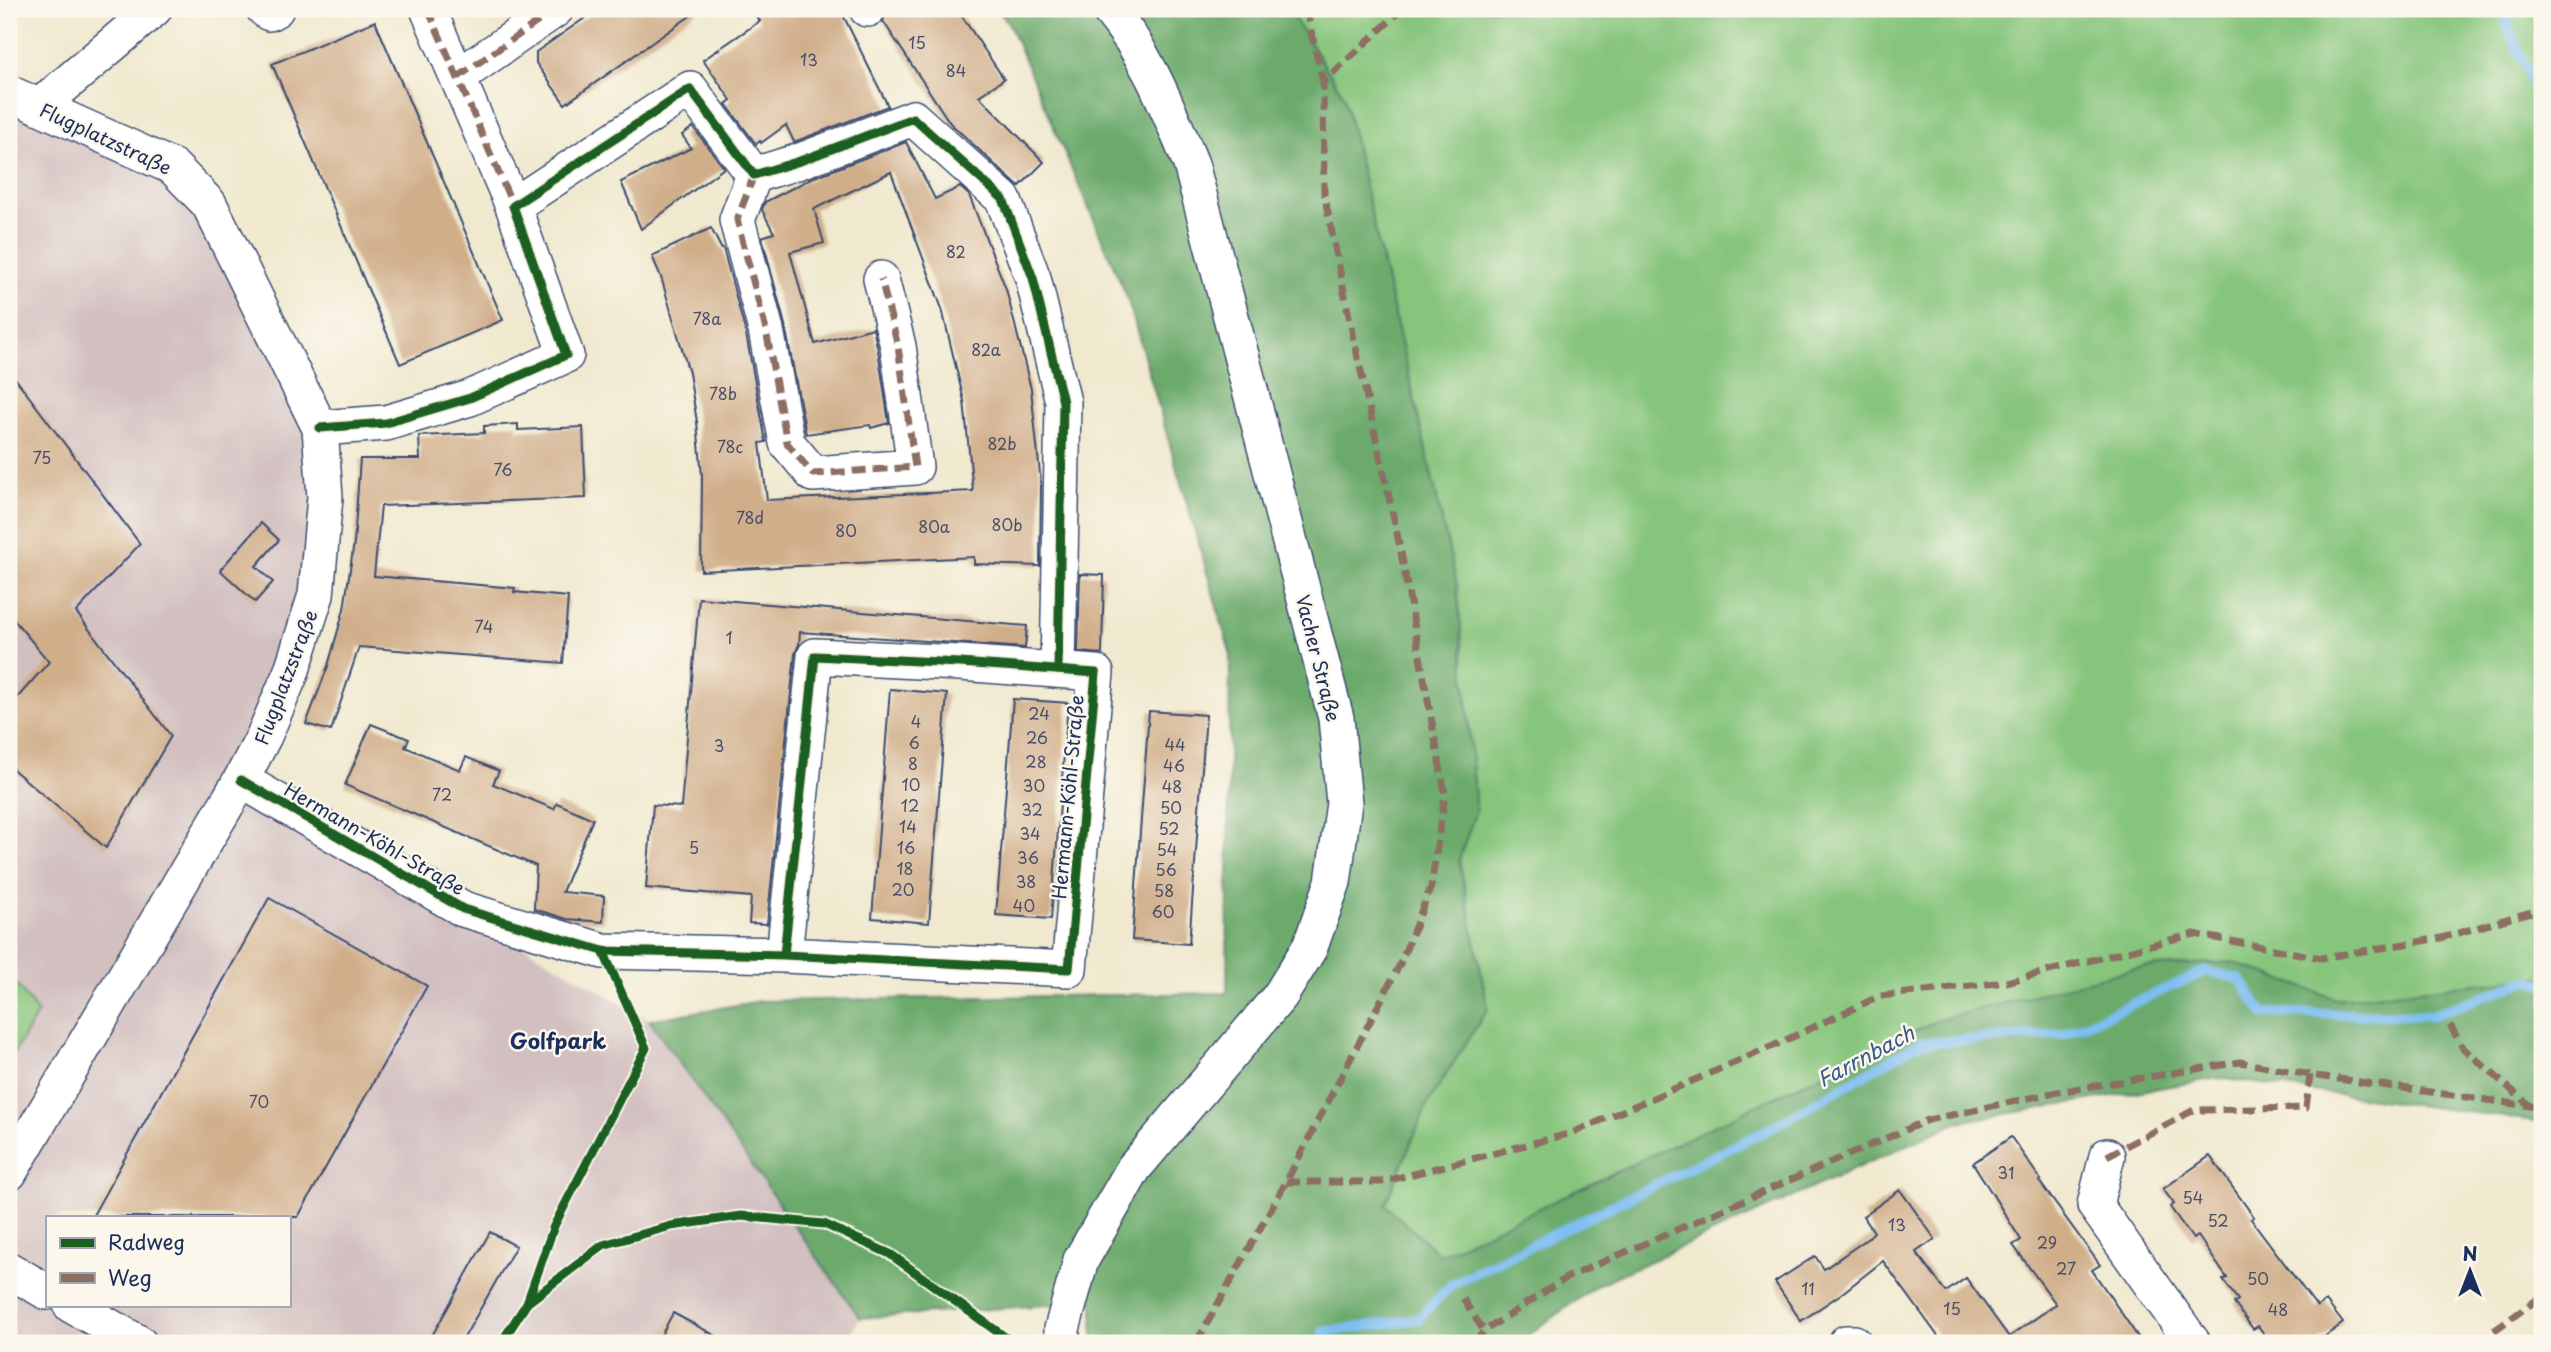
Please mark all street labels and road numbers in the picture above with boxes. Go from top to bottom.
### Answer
street label: Flugplatzstraße [35,95,177,181]
street label: Vacher Straße [1290,592,1348,724]
street label: Flugplatzstraße [246,605,324,749]
street label: Hermann-Köhl-Straße [1044,694,1090,900]
street label: Hermann-Köhl-Straße [279,775,471,901]

